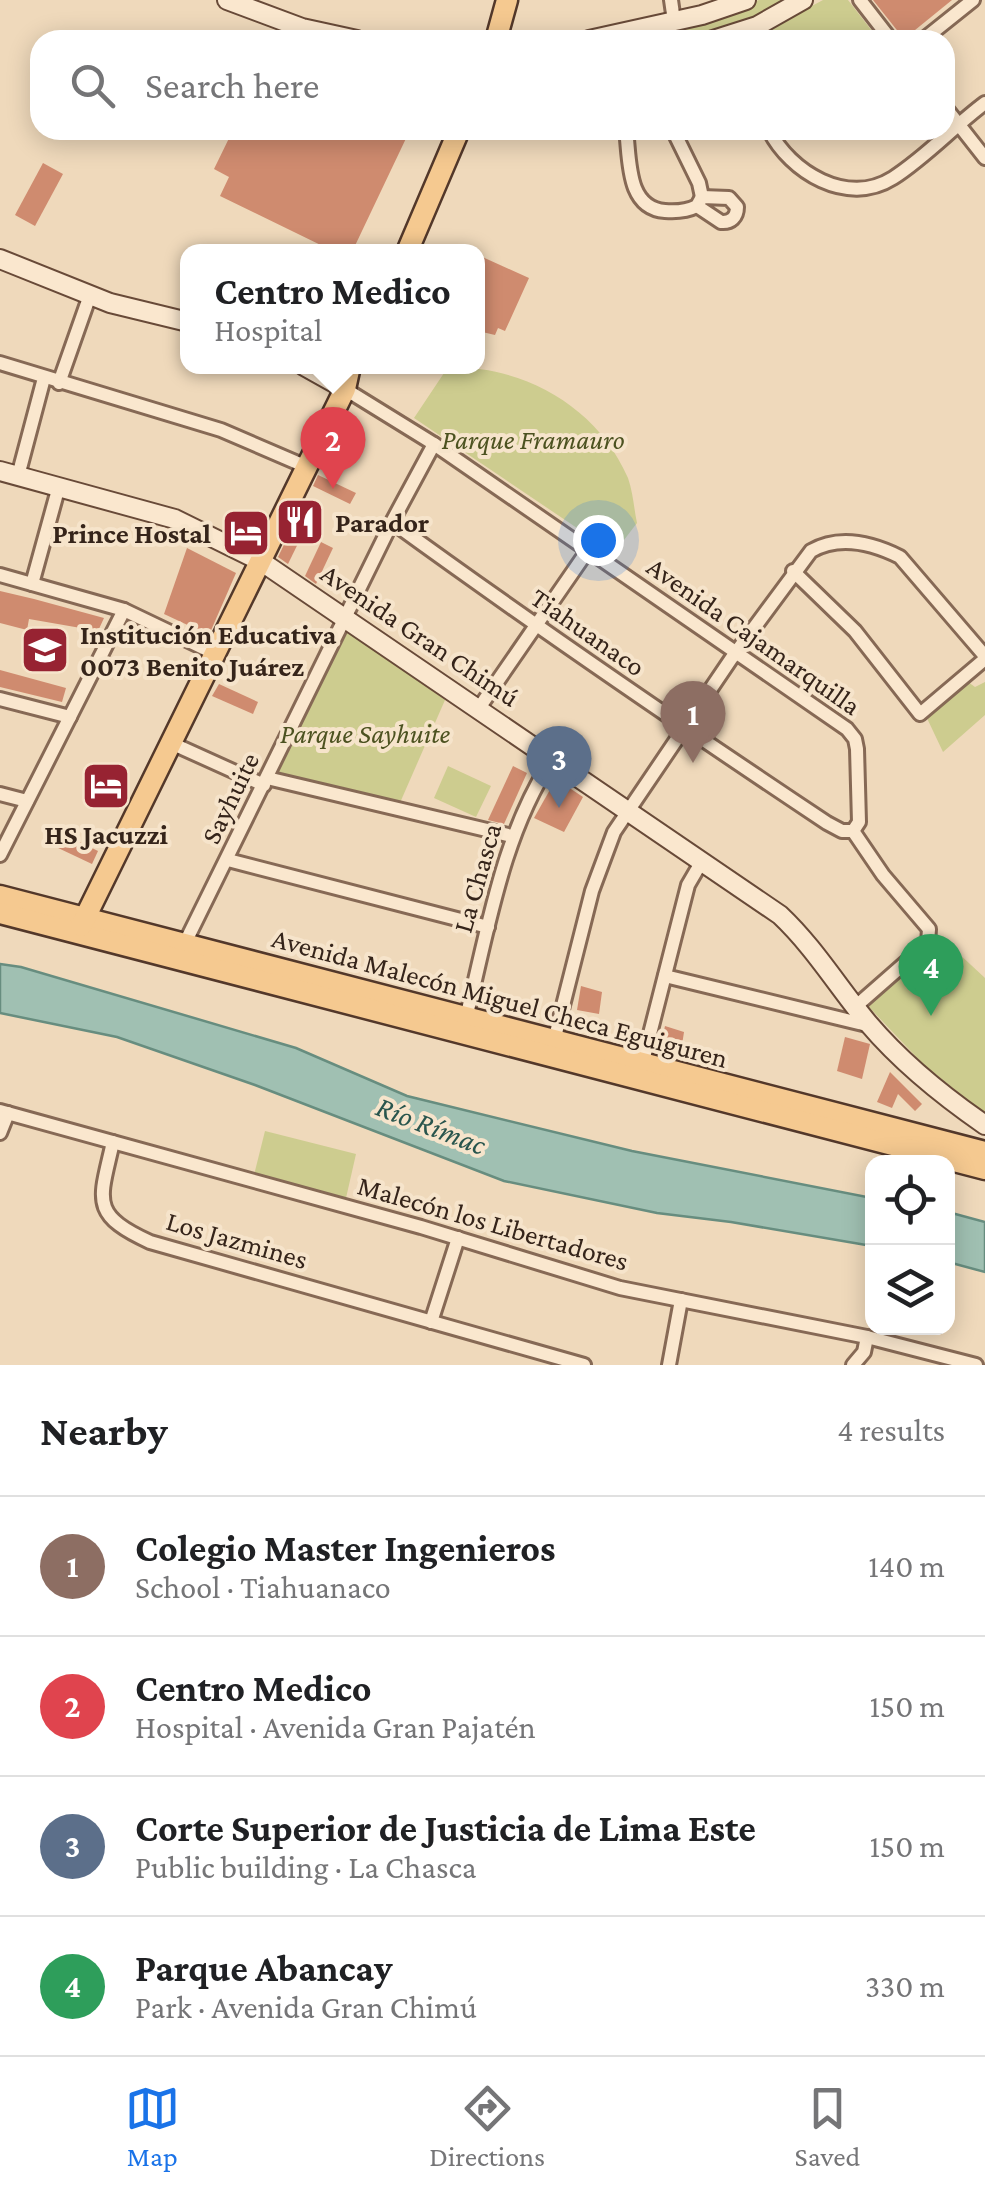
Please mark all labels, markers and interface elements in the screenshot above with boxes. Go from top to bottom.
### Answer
search box [30,30,955,140]
icon: search [65,58,120,113]
text: Search here [145,64,319,106]
popup [180,244,485,374]
text: Centro Medico [214,270,451,312]
text: Hospital [214,312,322,348]
pin: 2 [300,406,366,489]
park label: Parque Framauro [441,424,625,455]
restaurant icon: Parador [274,496,326,548]
hotel icon: Prince Hostal [220,507,272,559]
place label: Parador [335,507,429,538]
your location [573,515,624,566]
place label: Prince Hostal [52,518,211,549]
street label: Avenida Cajamarquilla [641,551,867,721]
street label: Avenida Gran Chimú [315,557,525,713]
street label: Tiahuanaco [525,582,651,682]
place label: Institución Educativa 0073 Benito Juárez [80,619,337,682]
school or university icon: Institución Educativa 0073 Benito Juárez [19,624,71,676]
pin: 1 [660,680,726,763]
park label: Parque Sayhuite [280,718,451,749]
pin: 3 [526,726,592,808]
street label: Sayhuite [195,747,265,849]
hotel icon: HS Jacuzzi [80,760,132,812]
place label: HS Jacuzzi [44,819,168,850]
street label: La Chasca [447,820,507,936]
street label: Avenida Malecón Miguel Checa Eguiguren [269,922,731,1074]
pin: 4 [898,934,964,1016]
water label: Río Rímac [372,1089,491,1161]
map controls [865,1155,955,1335]
button: locate [865,1155,955,1245]
street label: Malecón los Libertadores [354,1169,632,1277]
street label: Los Jazmines [163,1205,311,1275]
button: layers [865,1245,955,1335]
text: Nearby [40,1407,168,1454]
text: 4 results [837,1412,945,1448]
text: Colegio Master Ingenieros [135,1527,555,1569]
text: 1 [67,1548,78,1584]
text: 140 m [868,1548,945,1584]
text: School · Tiahuanaco [135,1569,391,1605]
text: Centro Medico [135,1667,372,1709]
text: 2 [64,1688,81,1724]
text: 150 m [869,1688,945,1724]
text: Hospital · Avenida Gran Pajatén [135,1709,536,1745]
text: Corte Superior de Justicia de Lima Este [135,1807,756,1849]
text: 3 [65,1828,80,1864]
text: 150 m [869,1828,945,1864]
text: Public building · La Chasca [135,1849,477,1885]
text: Parque Abancay [135,1947,392,1989]
text: 4 [64,1968,81,2004]
text: 330 m [865,1968,945,2004]
text: Park · Avenida Gran Chimú [135,1989,477,2025]
tab: Map [125,2081,180,2172]
tab: Directions [429,2081,545,2172]
tab: Saved [795,2081,860,2172]

